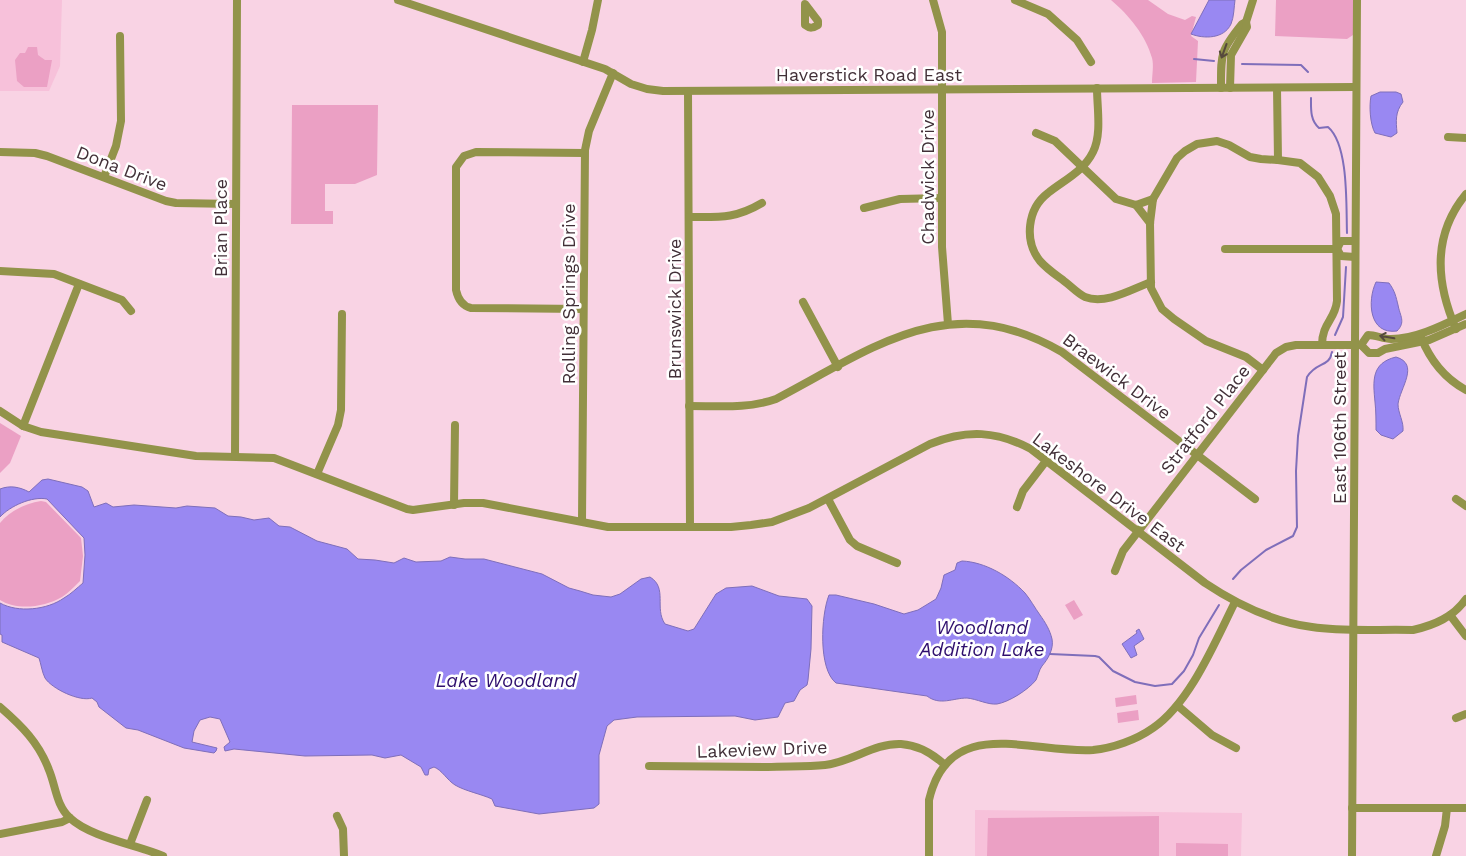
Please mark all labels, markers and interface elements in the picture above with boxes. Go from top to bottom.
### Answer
one-way arrow [1219,43,1228,58]
street label: Haverstick Road East [776,64,963,85]
street label: Chadwick Drive [917,109,938,245]
street label: Dona Drive [74,141,170,195]
street label: Brian Place [210,179,231,277]
street label: Rolling Springs Drive [558,203,579,385]
street label: Brunswick Drive [664,239,685,379]
street label: Braewick Drive [1059,329,1175,423]
one-way arrow [1379,331,1395,341]
street label: East 106th Street [1329,351,1350,504]
street label: Stratford Place [1156,360,1254,478]
street label: Lakeshore Drive East [1028,428,1190,557]
water label: Woodland Addition Lake [918,616,1045,661]
water label: Lake Woodland [435,669,578,692]
street label: Lakeview Drive [696,736,828,762]

